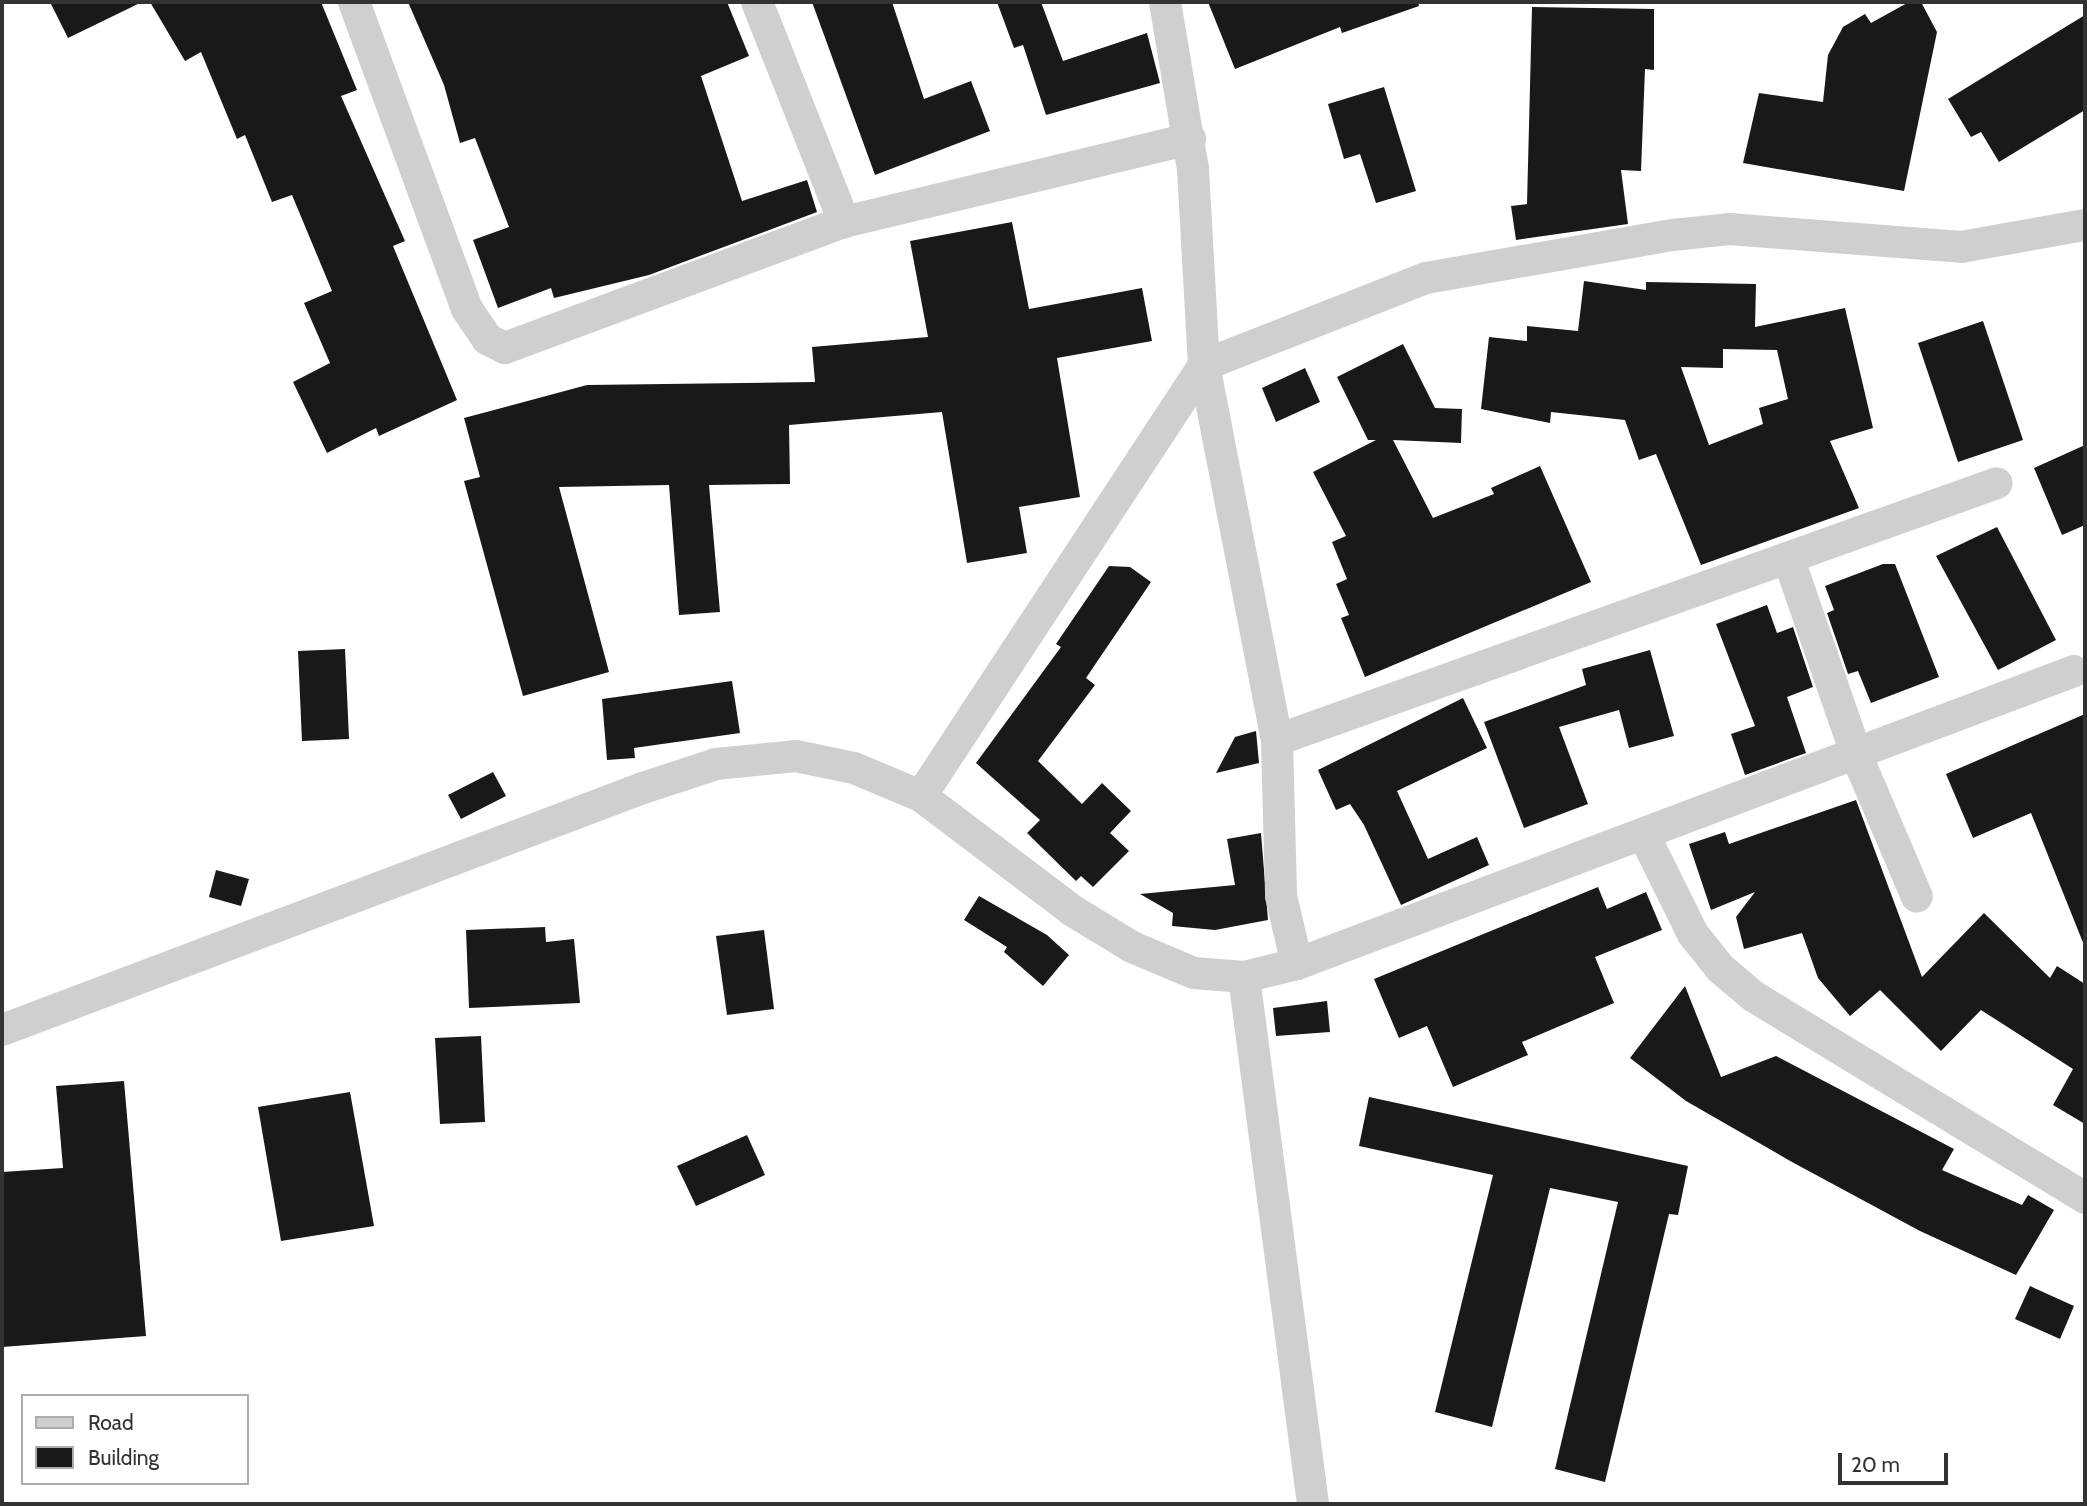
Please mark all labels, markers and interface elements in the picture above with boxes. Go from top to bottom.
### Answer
legend [21,1394,248,1485]
text: Road [88,1410,134,1435]
scale bar [1842,1440,1952,1484]
text: Building [88,1445,159,1470]
text: 20 m [1851,1452,1900,1477]

